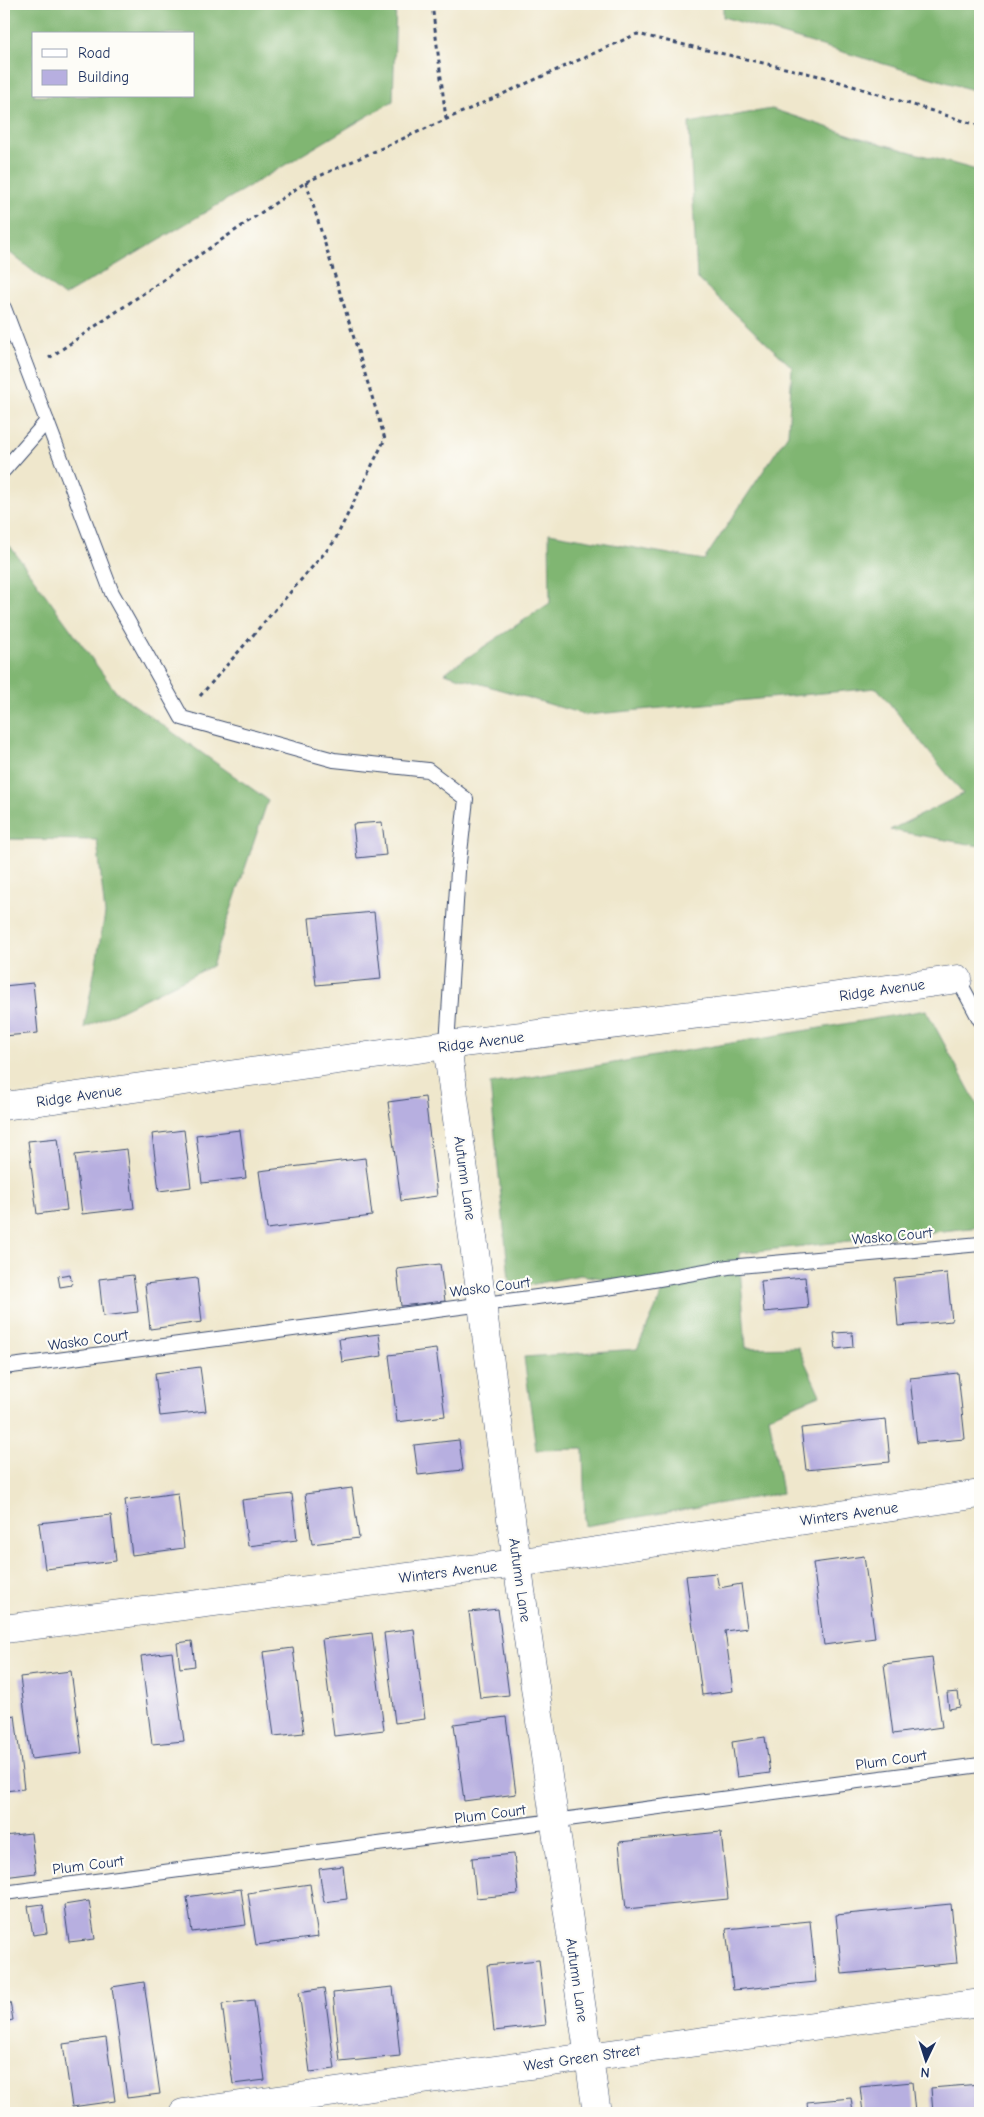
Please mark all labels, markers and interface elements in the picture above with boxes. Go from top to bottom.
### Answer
legend [32,32,195,98]
text: Road [78,44,110,62]
text: Building [78,68,129,86]
street label: Ridge Avenue [838,975,927,1005]
street label: Ridge Avenue [437,1028,525,1056]
street label: Ridge Avenue [35,1081,124,1111]
street label: Autumn Lane [450,1135,480,1222]
street label: Wasko Court [851,1223,934,1248]
street label: Wasko Court [449,1273,532,1301]
street label: Wasko Court [47,1325,130,1355]
street label: Winters Avenue [799,1498,900,1530]
street label: Autumn Lane [505,1537,535,1624]
street label: Winters Avenue [398,1557,499,1587]
street label: Plum Court [854,1746,929,1774]
street label: Plum Court [453,1801,527,1827]
street label: Plum Court [51,1852,125,1878]
street label: Autumn Lane [562,1937,592,2024]
north arrow [902,2034,952,2084]
street label: West Green Street [523,2041,642,2075]
text: N [920,2064,930,2081]

